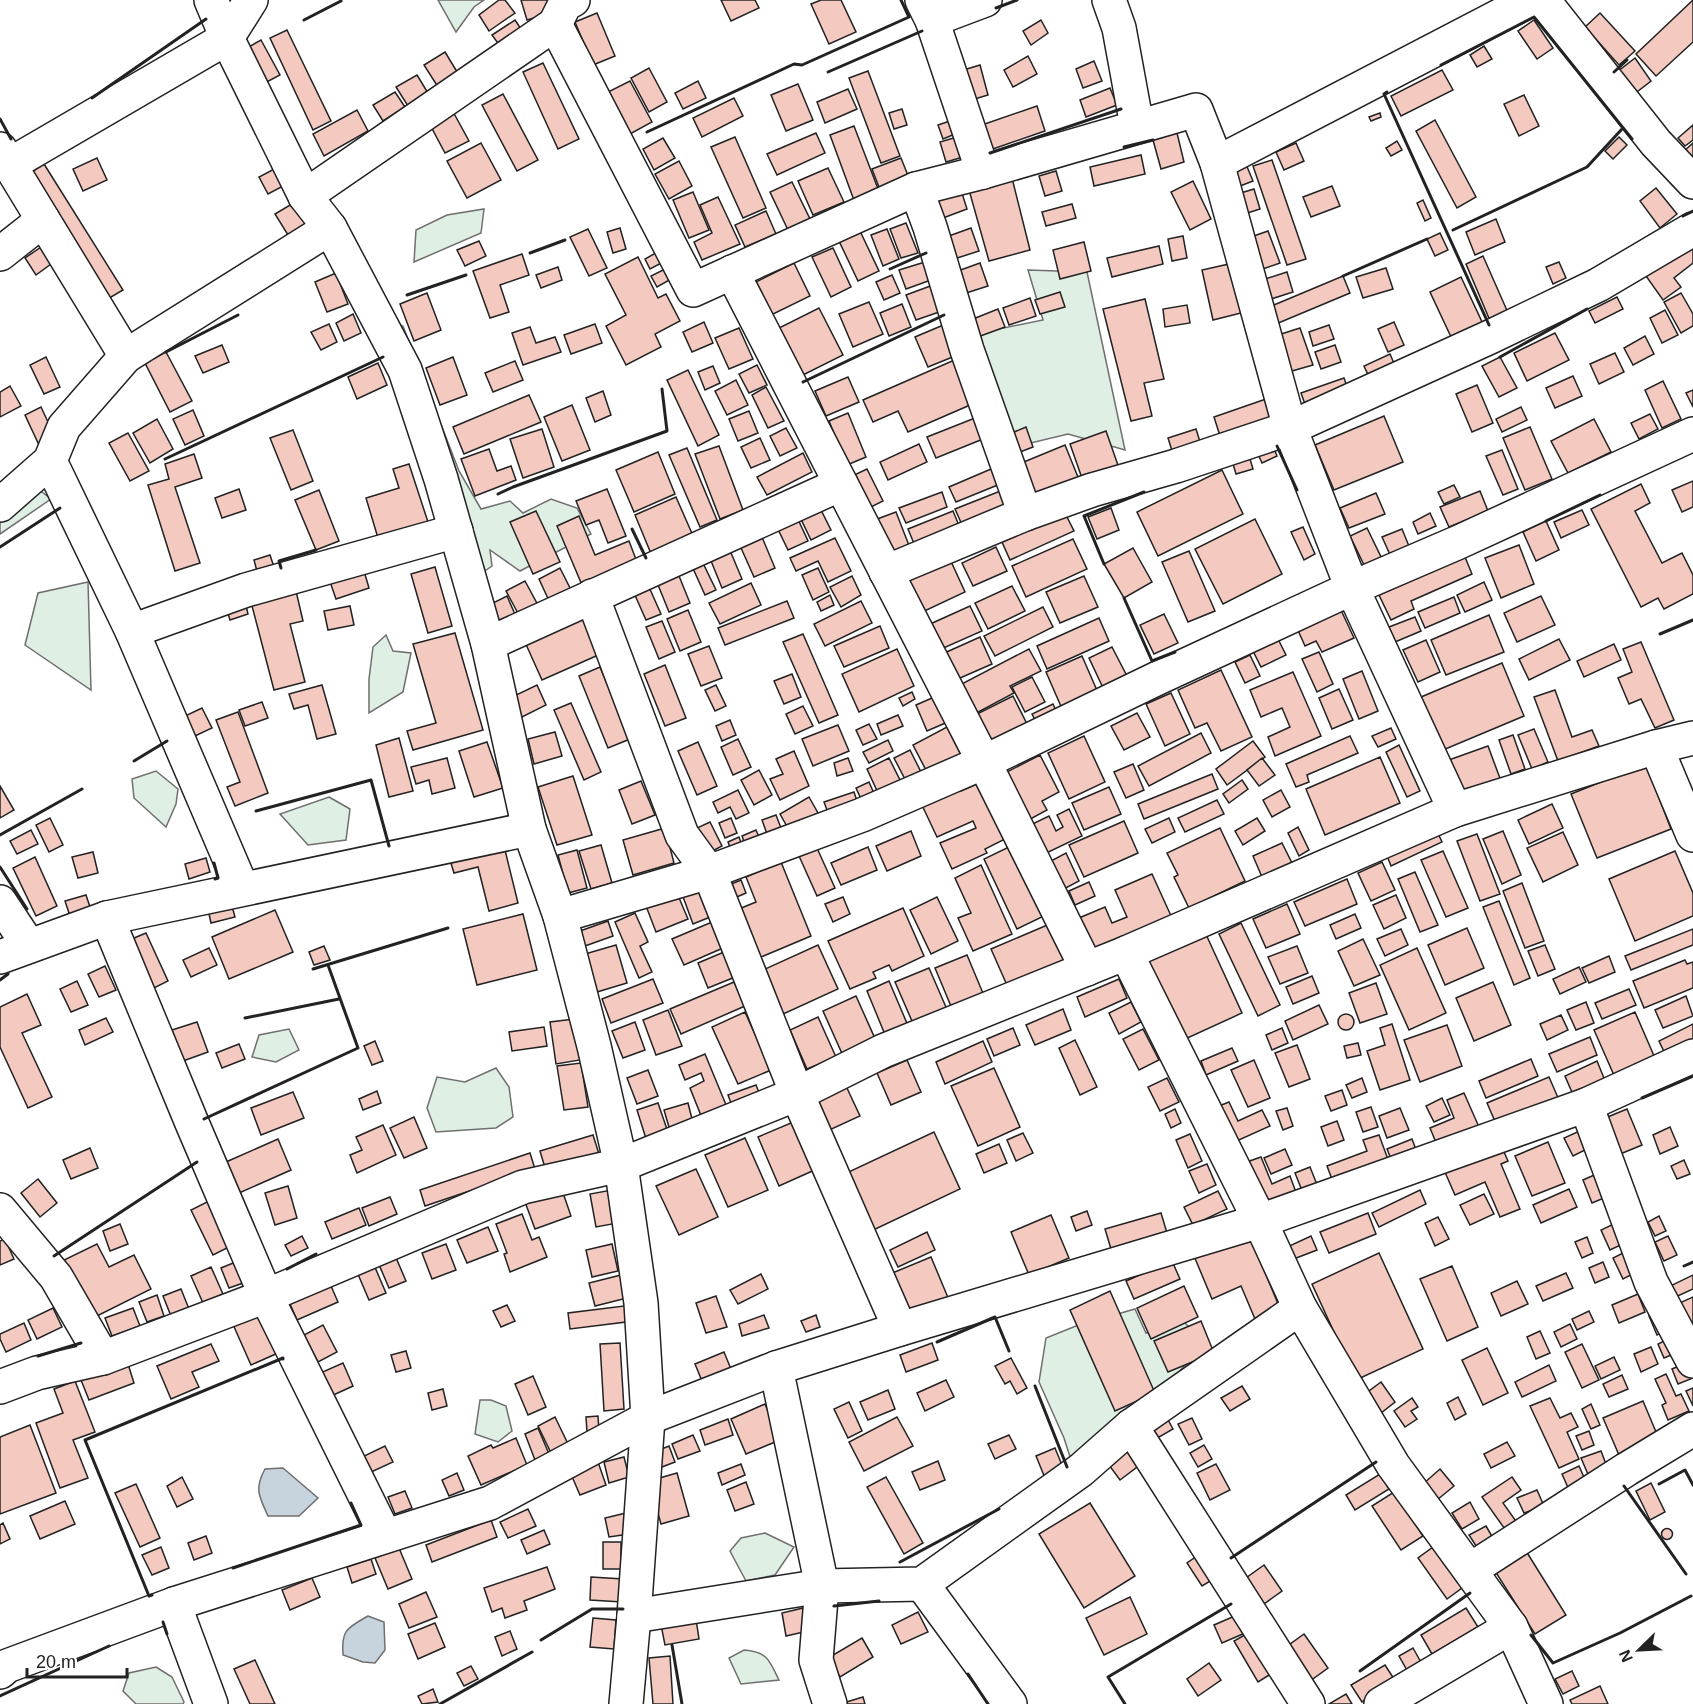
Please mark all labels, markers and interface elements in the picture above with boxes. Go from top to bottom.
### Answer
north arrow [1609,1620,1669,1680]
scale bar [27,1641,128,1679]
text: N [1616,1647,1636,1665]
text: 20 m [36,1652,76,1672]

